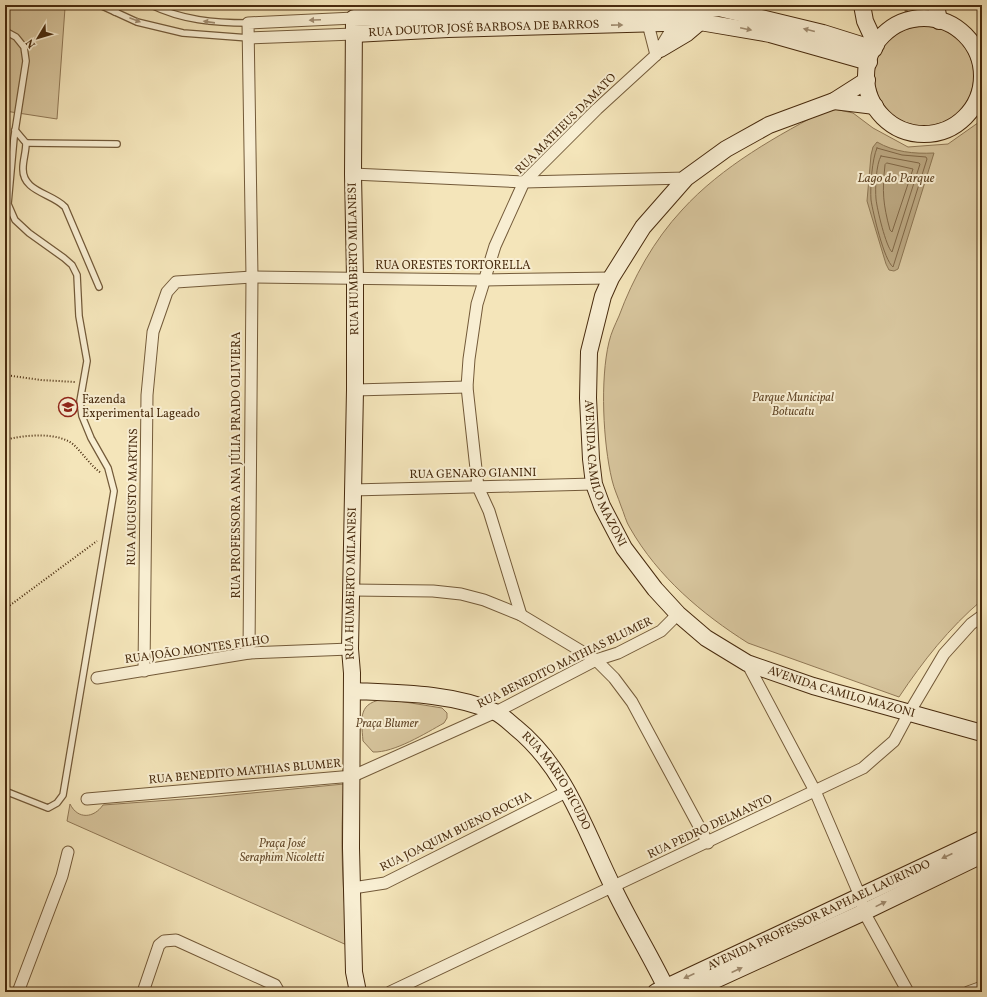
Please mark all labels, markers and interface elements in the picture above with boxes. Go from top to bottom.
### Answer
one-way arrow [308,17,321,23]
street label: RUA DOUTOR JOSÉ BARBOSA DE BARROS [368,17,600,41]
north arrow [18,18,58,58]
one-way arrow [130,18,142,24]
one-way arrow [203,19,215,25]
one-way arrow [611,21,623,28]
one-way arrow [740,26,752,32]
one-way arrow [803,26,816,32]
text: N [23,35,40,51]
street label: RUA MATHEUS DAMATO [512,70,620,178]
water label: Lago do Parque [857,170,935,188]
street label: RUA HUMBERTO MILANESI [345,183,363,335]
street label: RUA ORESTES TORTORELLA [375,258,531,274]
street label: RUA PROFESSORA ANA JÚLIA PRADO OLIVIERA [228,331,245,599]
park label: Parque Municipal Botucatu [752,390,834,420]
place label: Fazenda Experimental Lageado [82,392,200,422]
school or university icon: Fazenda Experimental Lageado [57,396,79,418]
street label: AVENIDA CAMILO MAZONI [580,399,630,550]
street label: RUA AUGUSTO MARTINS [124,428,142,566]
street label: RUA GENARO GIANINI [409,465,537,483]
street label: RUA HUMBERTO MILANESI [342,507,361,661]
street label: RUA BENEDITO MATHIAS BLUMER [475,613,655,713]
street label: RUA JOÃO MONTES FILHO [124,632,271,668]
street label: AVENIDA CAMILO MAZONI [765,663,917,722]
park label: Praça Blumer [355,716,419,732]
street label: RUA MÁRIO BICUDO [518,728,594,833]
street label: RUA BENEDITO MATHIAS BLUMER [148,756,342,788]
street label: RUA JOAQUIM BUENO ROCHA [377,788,535,876]
street label: RUA PEDRO DELMANTO [645,791,775,863]
park label: Praça José Seraphim Nicoletti [240,836,325,866]
one-way arrow [941,853,952,859]
street label: AVENIDA PROFESSOR RAPHAEL LAURINDO [705,856,933,975]
one-way arrow [875,901,886,907]
one-way arrow [732,967,743,973]
one-way arrow [684,973,695,979]

